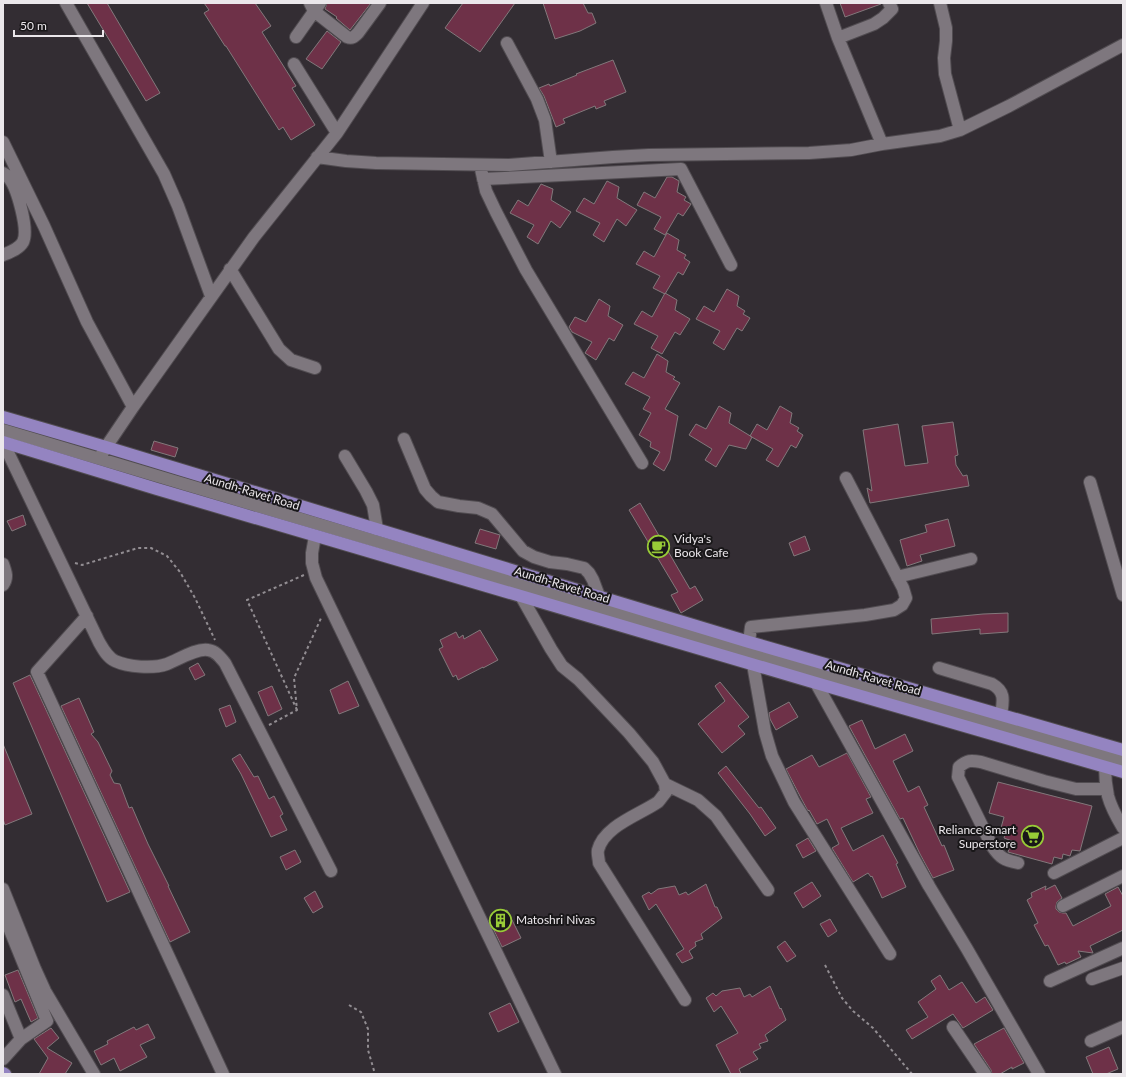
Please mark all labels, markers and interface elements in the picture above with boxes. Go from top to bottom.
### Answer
scale bar [14,12,103,38]
text: 50 m [20,18,47,33]
street label: Aundh-Ravet Road [203,470,302,513]
place label: Vidya's Book Cafe [674,531,729,560]
cafe icon: Vidya's Book Cafe [645,533,671,559]
street label: Aundh-Ravet Road [513,563,612,606]
street label: Aundh-Ravet Road [824,657,923,698]
place label: Reliance Smart Superstore [938,822,1017,851]
supermarket icon: Reliance Smart Superstore [1019,824,1045,850]
building icon: Matoshri Nivas [488,907,514,933]
place label: Matoshri Nivas [516,912,595,927]

